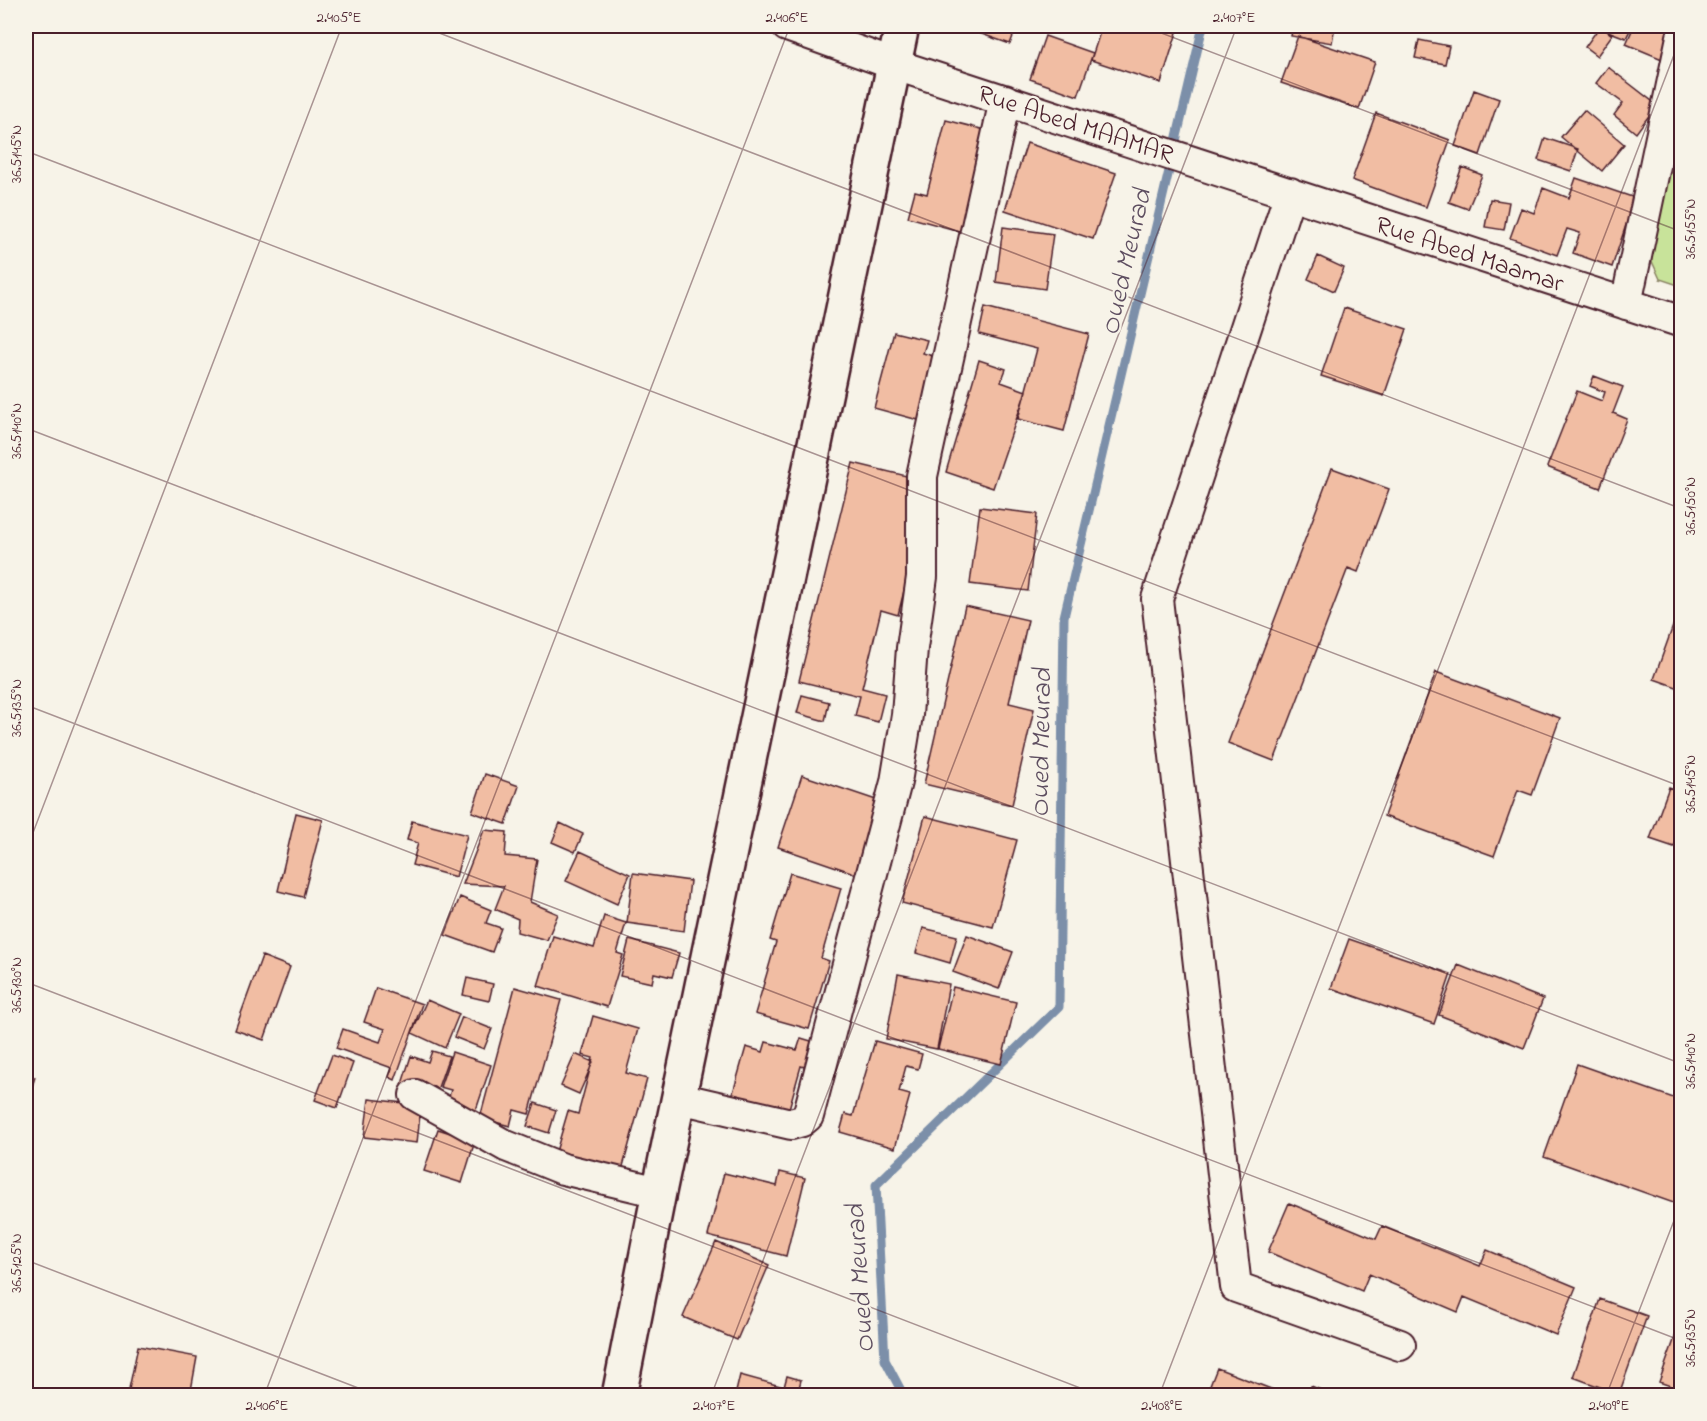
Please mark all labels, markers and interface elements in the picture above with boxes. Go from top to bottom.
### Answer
text: 2.405°E [317,7,361,29]
text: 2.406°E [766,7,808,29]
text: 2.407°E [1213,7,1255,29]
street label: Rue Abed MAAMAR [972,76,1178,176]
text: 36.5145°N [6,125,28,183]
water label: Oued Meurad [1092,184,1164,340]
text: 36.5155°N [1680,199,1702,259]
street label: Rue Abed Maamar [1370,208,1569,304]
text: 36.5140°N [6,403,28,459]
text: 36.5150°N [1680,477,1702,535]
water label: Oued Meurad [1022,666,1063,818]
text: 36.5135°N [6,679,28,737]
text: 36.5145°N [1680,755,1702,813]
text: 36.5130°N [6,957,28,1013]
text: 36.5140°N [1680,1033,1702,1089]
water label: Oued Meurad [837,1201,886,1355]
text: 36.5125°N [6,1233,28,1293]
text: 36.5135°N [1680,1309,1702,1367]
text: 2.406°E [246,1395,288,1417]
text: 2.407°E [693,1395,735,1417]
text: 2.408°E [1141,1395,1183,1417]
text: 2.409°E [1589,1395,1629,1417]

